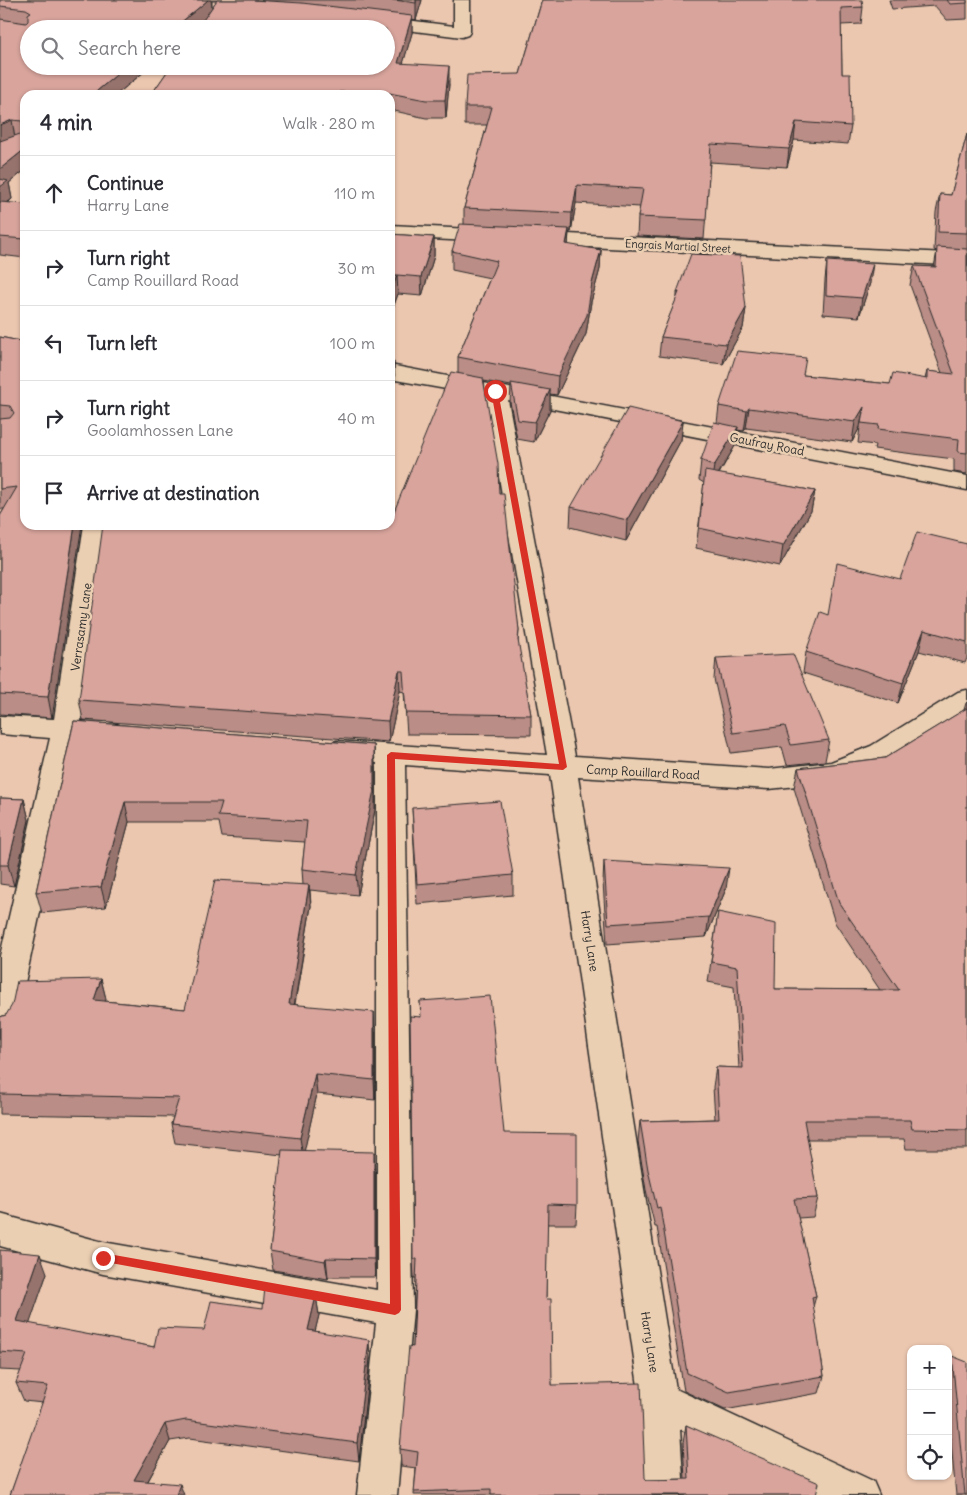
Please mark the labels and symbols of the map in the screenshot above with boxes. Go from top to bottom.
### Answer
street label: Engrais Martial Street [625,236,732,256]
route start [484,380,507,403]
street label: Gaufray Road [728,429,806,459]
street label: Verrasamy Lane [67,582,95,672]
street label: Camp Rouillard Road [586,762,700,782]
street label: Harry Lane [578,909,602,973]
route end [92,1247,115,1270]
street label: Harry Lane [638,1310,662,1374]

